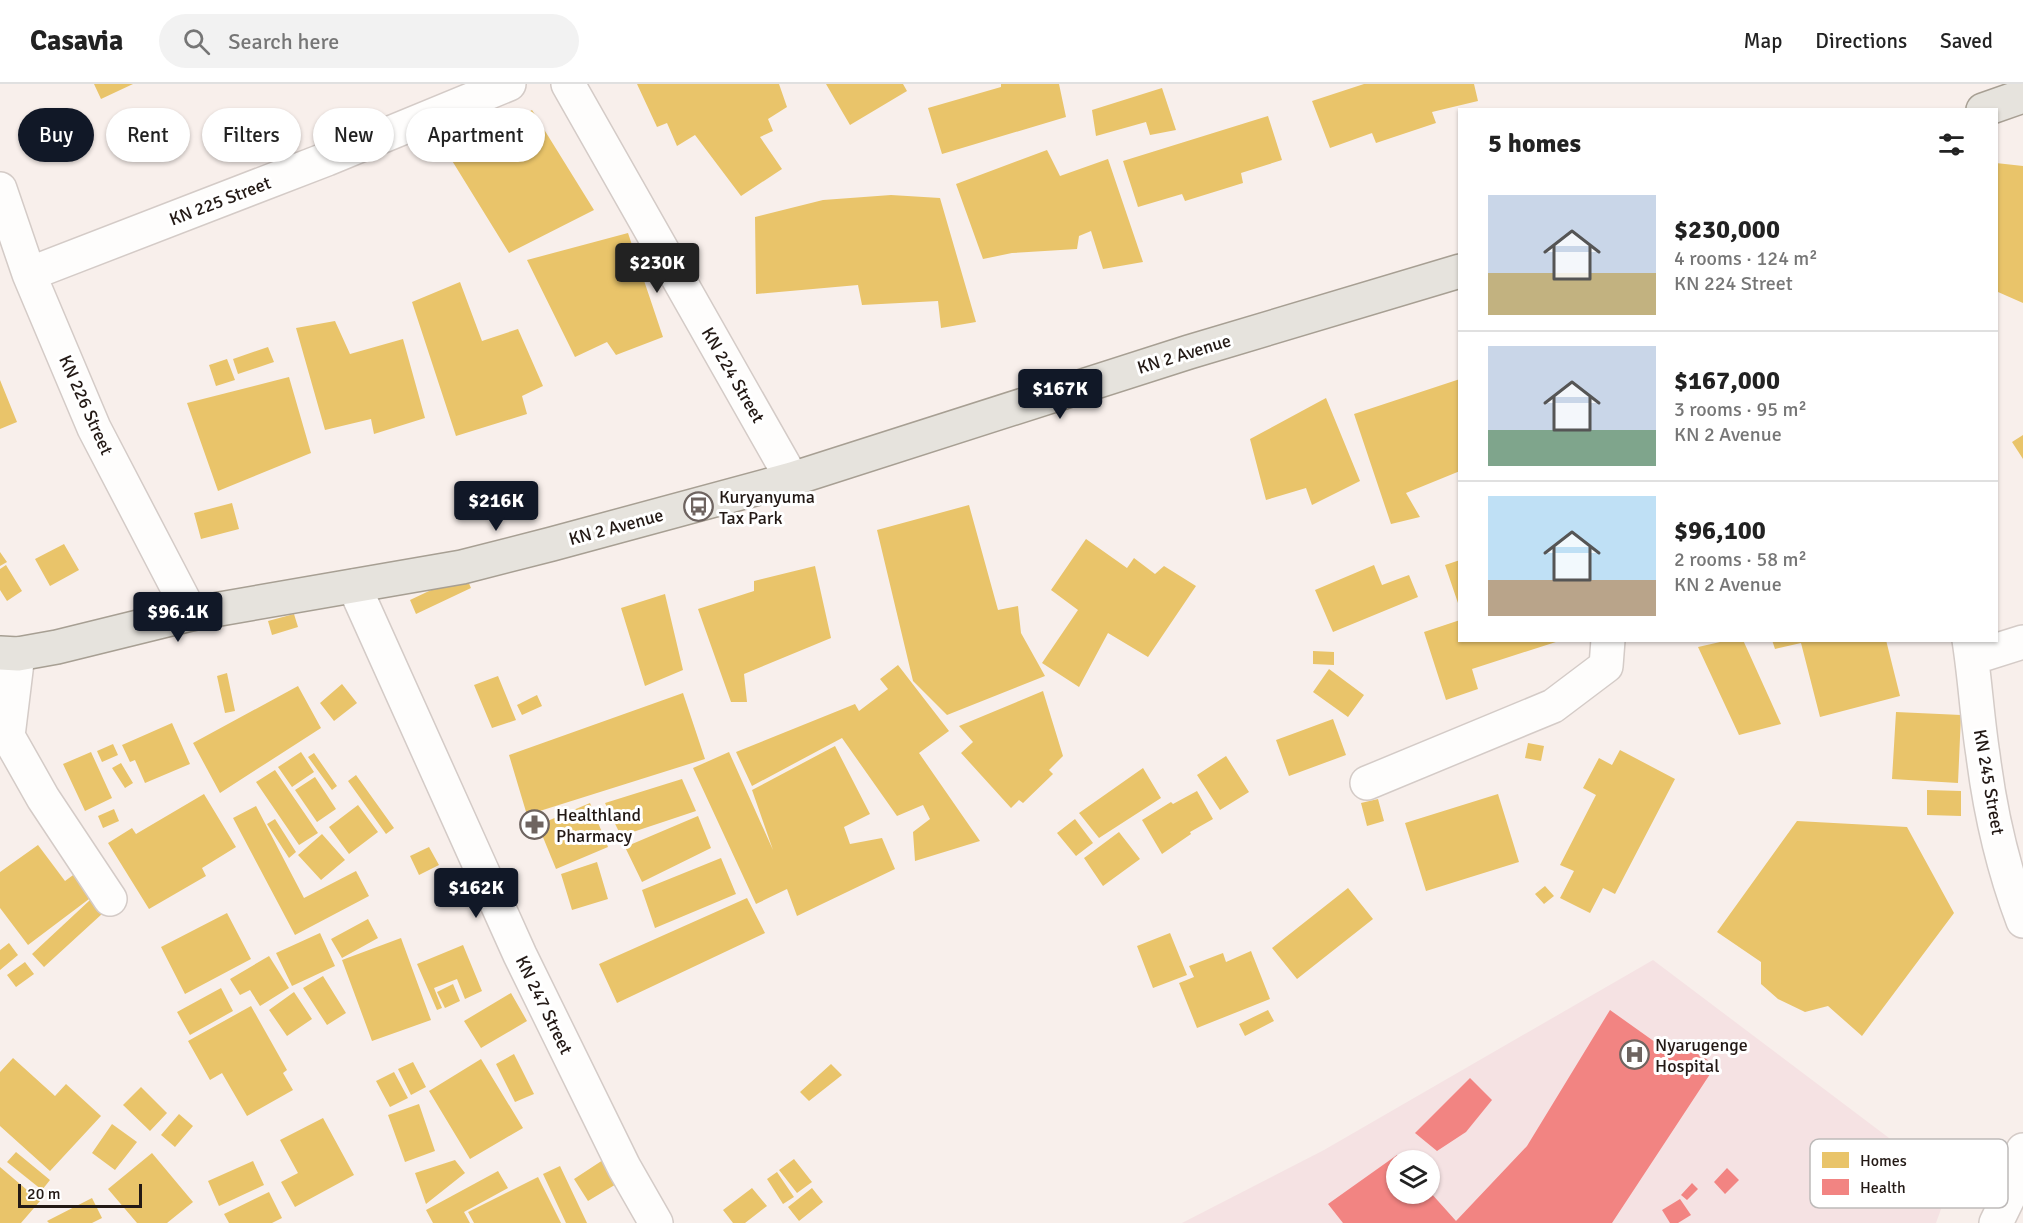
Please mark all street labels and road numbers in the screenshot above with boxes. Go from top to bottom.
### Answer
street label: KN 225 Street [166,172,274,230]
street label: KN 224 Street [697,323,769,427]
street label: KN 2 Avenue [1134,329,1234,379]
street label: KN 226 Street [54,352,118,458]
street label: KN 2 Avenue [566,504,666,550]
street label: KN 245 Street [1969,727,2009,837]
street label: KN 247 Street [511,952,577,1058]

